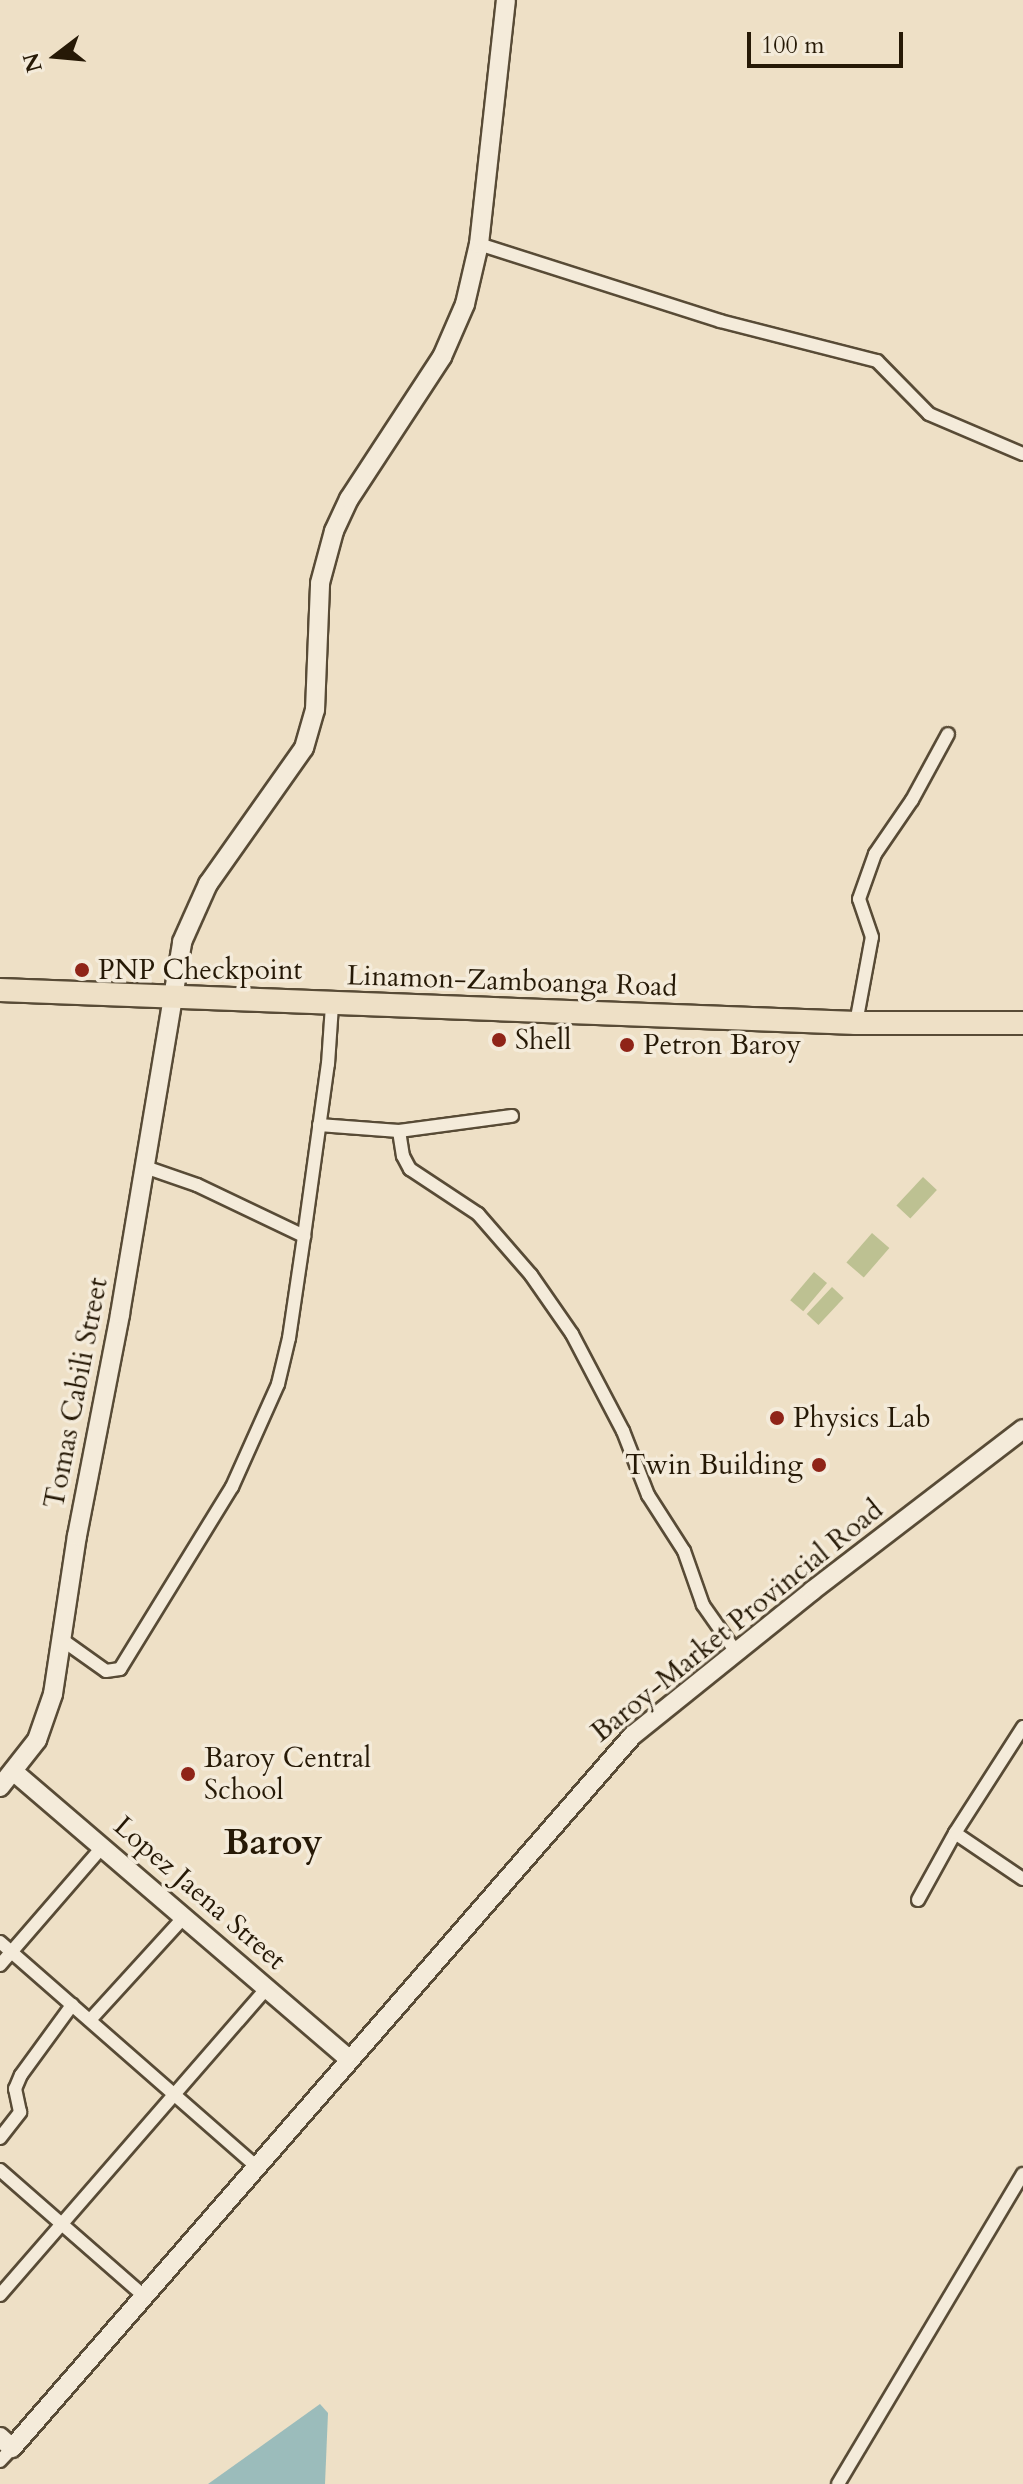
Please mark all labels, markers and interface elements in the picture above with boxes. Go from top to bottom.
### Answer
north arrow [16,16,96,96]
scale bar [751,16,907,66]
text: 100 m [761,29,825,62]
text: N [16,49,50,76]
place label: PNP Checkpoint [98,953,302,987]
street label: Linamon-Zamboanga Road [346,958,678,1004]
marker: PNP Checkpoint [73,961,91,979]
place label: Shell [515,1023,571,1057]
place label: Petron Baroy [643,1028,801,1062]
marker: Shell [490,1031,508,1049]
marker: Petron Baroy [618,1036,636,1054]
street label: Tomas Cabili Street [37,1275,115,1511]
place label: Physics Lab [793,1401,931,1435]
marker: Physics Lab [768,1409,786,1427]
place label: Twin Building [625,1448,803,1482]
marker: Twin Building [810,1456,828,1474]
street label: Baroy-Market Provincial Road [584,1493,890,1749]
place label: Baroy Central School [204,1741,371,1807]
marker: Baroy Central School [179,1765,197,1783]
street label: Lopez Jaena Street [107,1809,293,1977]
district label: Baroy [223,1821,323,1865]

